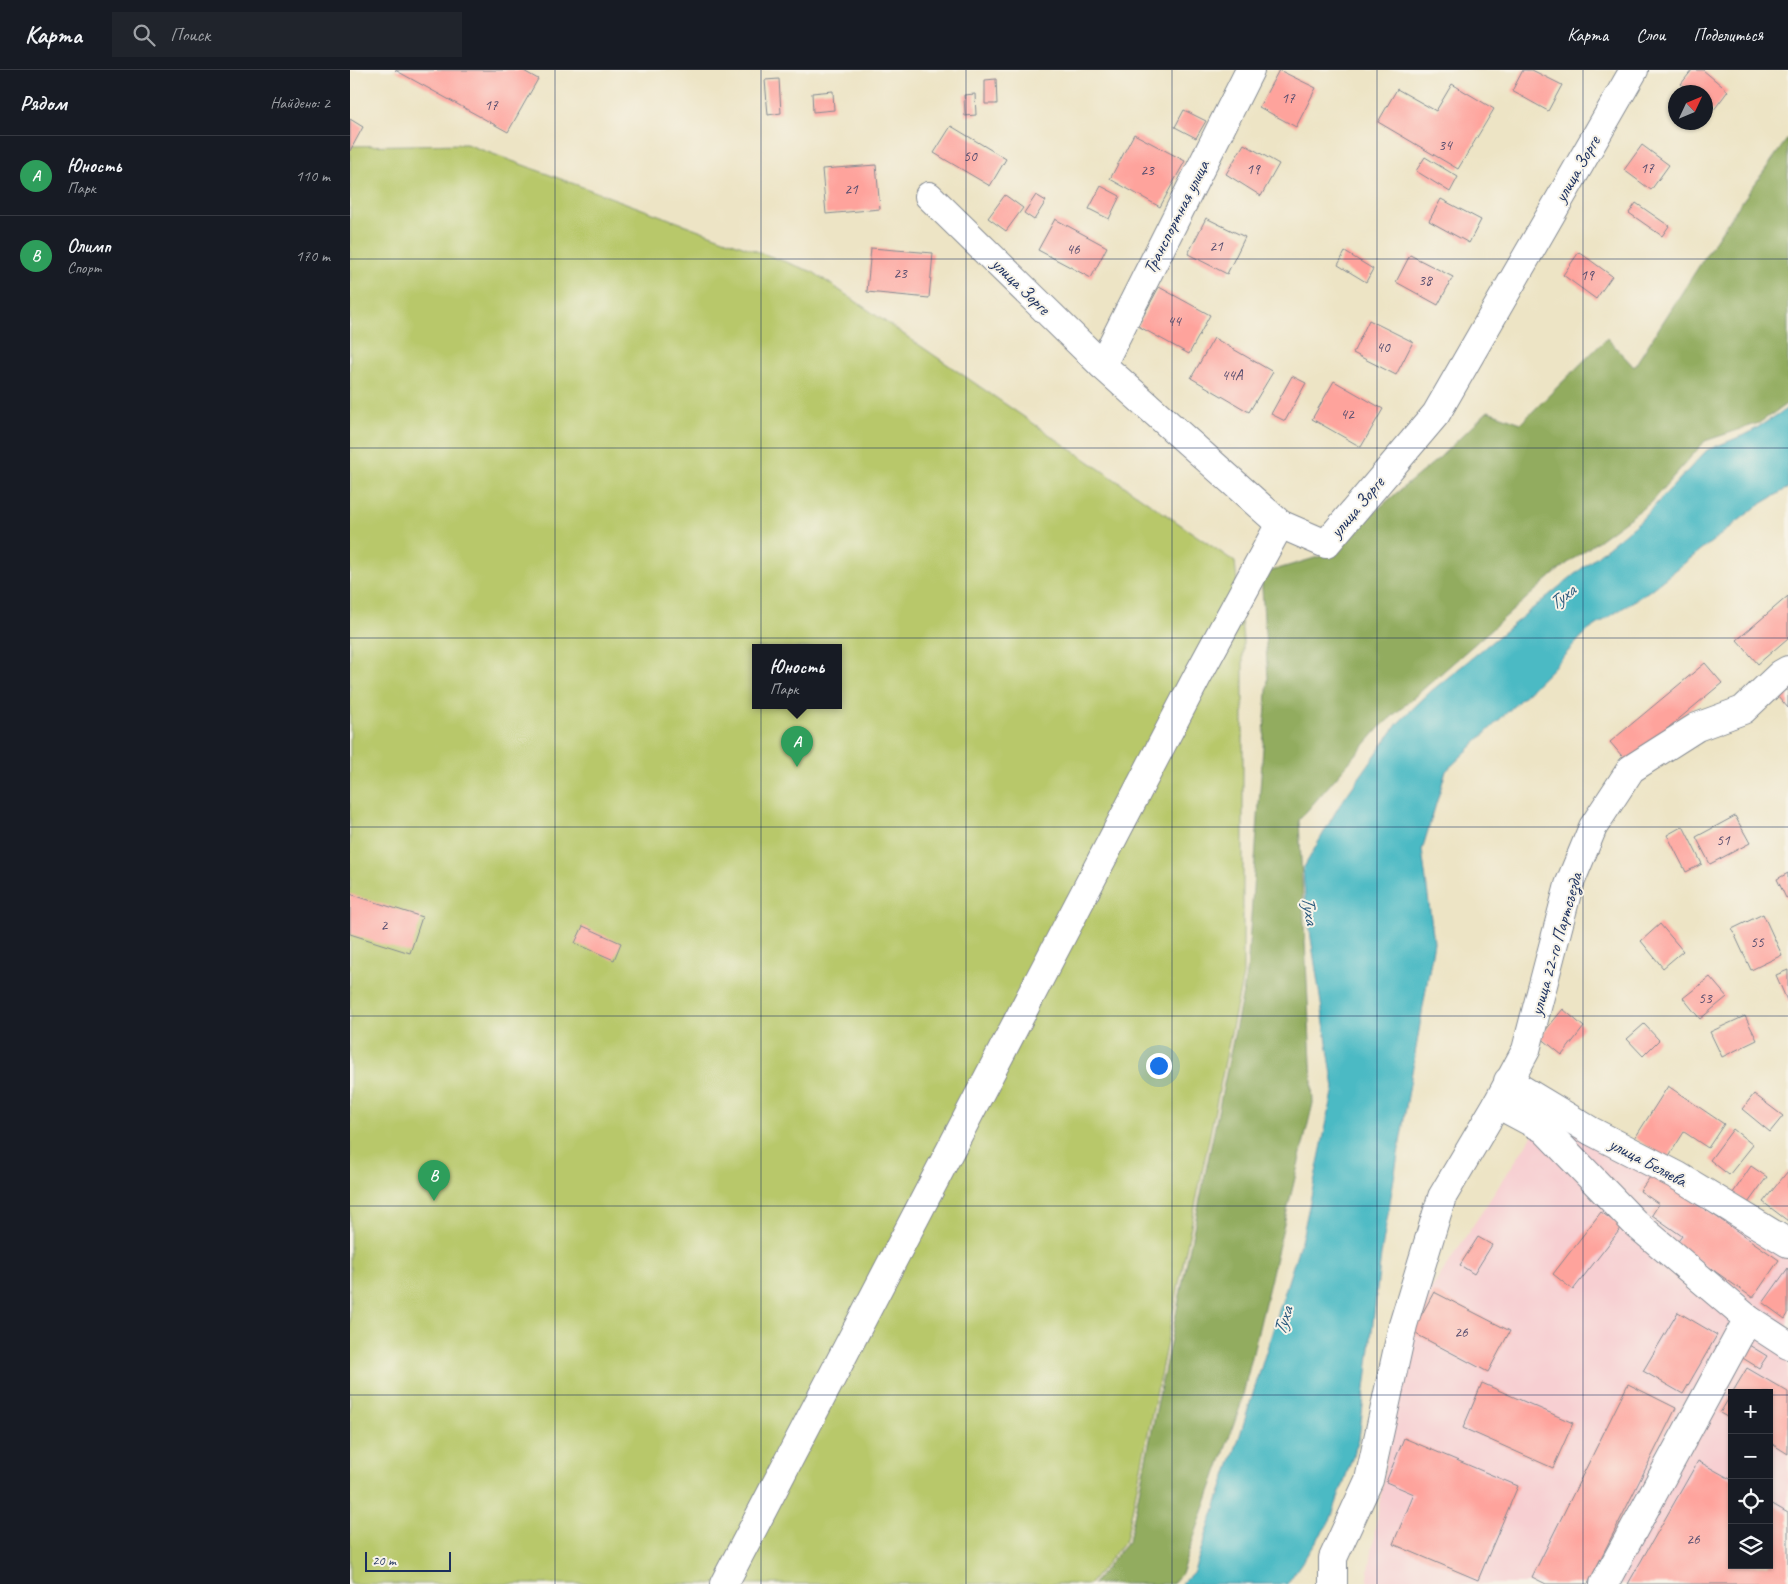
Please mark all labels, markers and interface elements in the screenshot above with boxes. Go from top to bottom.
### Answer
search box [112,12,462,57]
text: Карта [25,20,82,50]
icon: search [130,21,158,49]
text: Поиск [170,23,210,47]
text: Карта [1567,24,1608,46]
text: Слои [1636,24,1665,46]
text: Поделиться [1693,24,1763,46]
north arrow [1668,85,1713,130]
house number: 17 [1281,89,1296,108]
text: Рядом [20,90,67,116]
text: Найдено: 2 [270,93,330,113]
house number: 17 [484,96,499,115]
street label: улица Зорге [1549,131,1605,207]
house number: 34 [1438,136,1453,155]
house number: 50 [963,147,978,166]
text: Юность [67,154,121,178]
street label: Транспортная улица [1138,156,1215,277]
house number: 17 [1640,159,1655,178]
house number: 19 [1246,160,1261,179]
house number: 23 [1140,161,1155,180]
text: A [32,166,40,186]
text: 110 m [296,166,330,186]
text: Парк [67,178,96,198]
house number: 21 [844,180,859,199]
text: Олимп [67,234,111,258]
house number: 21 [1209,237,1224,256]
house number: 46 [1066,240,1081,259]
text: B [32,246,40,266]
text: 170 m [296,246,330,266]
street label: улица Зорге [986,252,1056,320]
text: Спорт [67,258,102,278]
house number: 23 [893,264,908,283]
house number: 19 [1580,266,1595,285]
house number: 38 [1418,271,1433,290]
house number: 44 [1167,312,1182,331]
house number: 40 [1376,338,1391,357]
house number: 44А [1221,366,1244,385]
house number: 42 [1340,405,1355,424]
street label: улица Зорге [1325,471,1390,543]
water label: Туха [1543,577,1582,615]
popup [752,644,842,709]
text: Юность [770,655,824,679]
text: Парк [770,679,798,699]
pin: A [781,726,813,767]
house number: 51 [1716,831,1731,850]
street label: улица 22-го Партсъезда [1525,869,1588,1019]
water label: Туха [1296,894,1324,928]
house number: 2 [381,916,389,935]
house number: 55 [1750,933,1765,952]
house number: 53 [1698,989,1713,1008]
your location [1146,1053,1172,1079]
street label: улица Беляева [1605,1132,1691,1192]
pin: B [418,1160,450,1201]
water label: Туха [1267,1302,1299,1338]
house number: 26 [1454,1323,1469,1342]
map controls [1728,1389,1773,1569]
button: + [1728,1389,1773,1434]
button: − [1728,1434,1773,1479]
button: locate [1728,1479,1773,1524]
button: layers [1728,1524,1773,1569]
house number: 26 [1686,1530,1701,1549]
scale bar [365,1549,451,1572]
text: 20 m [372,1552,396,1569]

